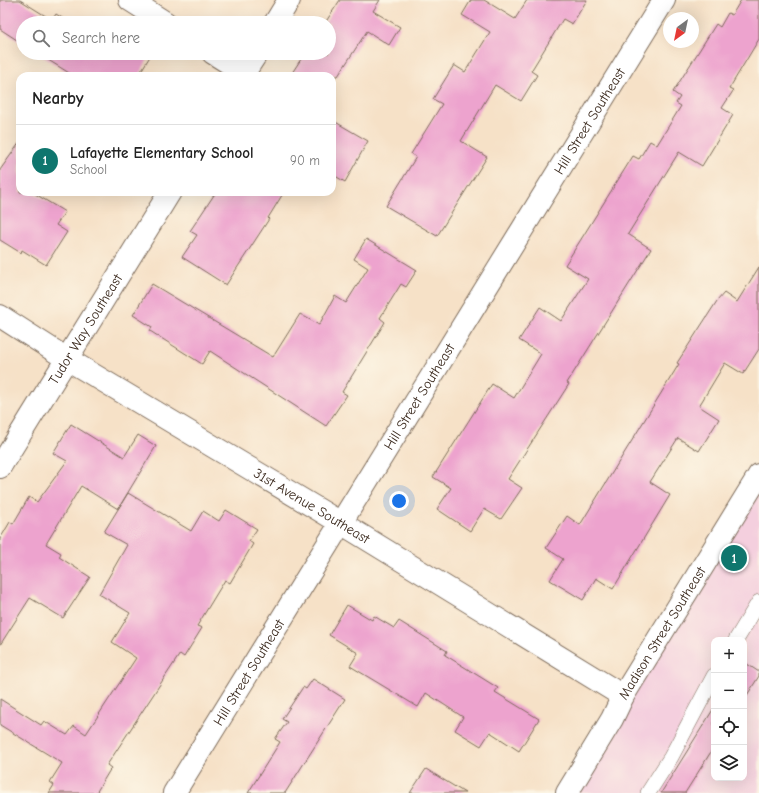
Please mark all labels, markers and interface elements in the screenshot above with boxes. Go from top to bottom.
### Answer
north arrow [663,12,699,48]
search box [16,16,336,60]
icon: search [30,27,52,49]
text: Search here [62,29,140,47]
street label: Hill Street Southeast [550,64,629,177]
text: Nearby [32,89,83,108]
text: Lafayette Elementary School [70,144,254,162]
text: 1 [42,153,48,168]
text: 90 m [290,153,320,168]
text: School [70,162,107,177]
street label: Tudor Way Southeast [45,270,126,388]
street label: Hill Street Southeast [380,339,459,453]
street label: 31st Avenue Southeast [251,464,374,548]
your location [389,491,409,511]
pin: 1 [721,543,747,573]
street label: Madison Street Southeast [614,563,710,703]
street label: Hill Street Southeast [209,615,288,729]
map controls [711,637,747,781]
button: + [711,637,747,673]
button: − [711,673,747,709]
button: locate [711,709,747,745]
button: layers [711,745,747,781]

